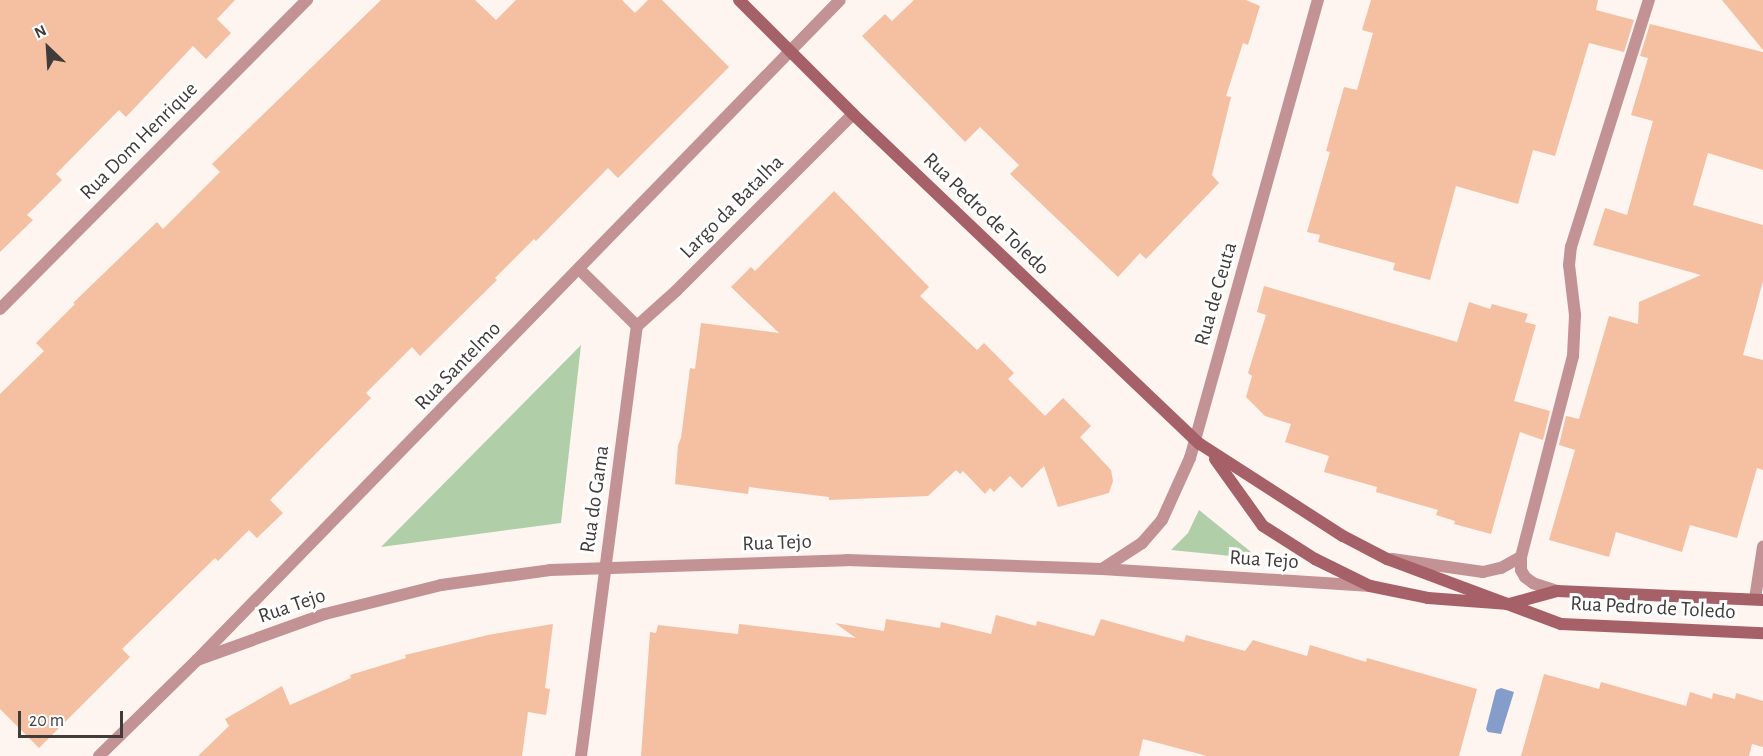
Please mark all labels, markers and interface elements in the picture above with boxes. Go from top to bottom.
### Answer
north arrow [18,18,78,78]
text: N [32,22,49,41]
street label: Rua Dom Henrique [75,77,203,205]
street label: Rua Pedro de Toledo [918,147,1054,281]
street label: Largo da Batalha [675,150,789,264]
street label: Rua de Ceuta [1189,239,1243,349]
street label: Rua Santelmo [410,316,506,416]
street label: Rua do Gama [575,444,615,554]
street label: Rua Tejo [742,529,812,557]
street label: Rua Tejo [1228,545,1300,575]
street label: Rua Tejo [255,583,329,629]
street label: Rua Pedro de Toledo [1570,591,1736,625]
scale bar [21,699,126,737]
text: 20 m [29,712,64,730]

